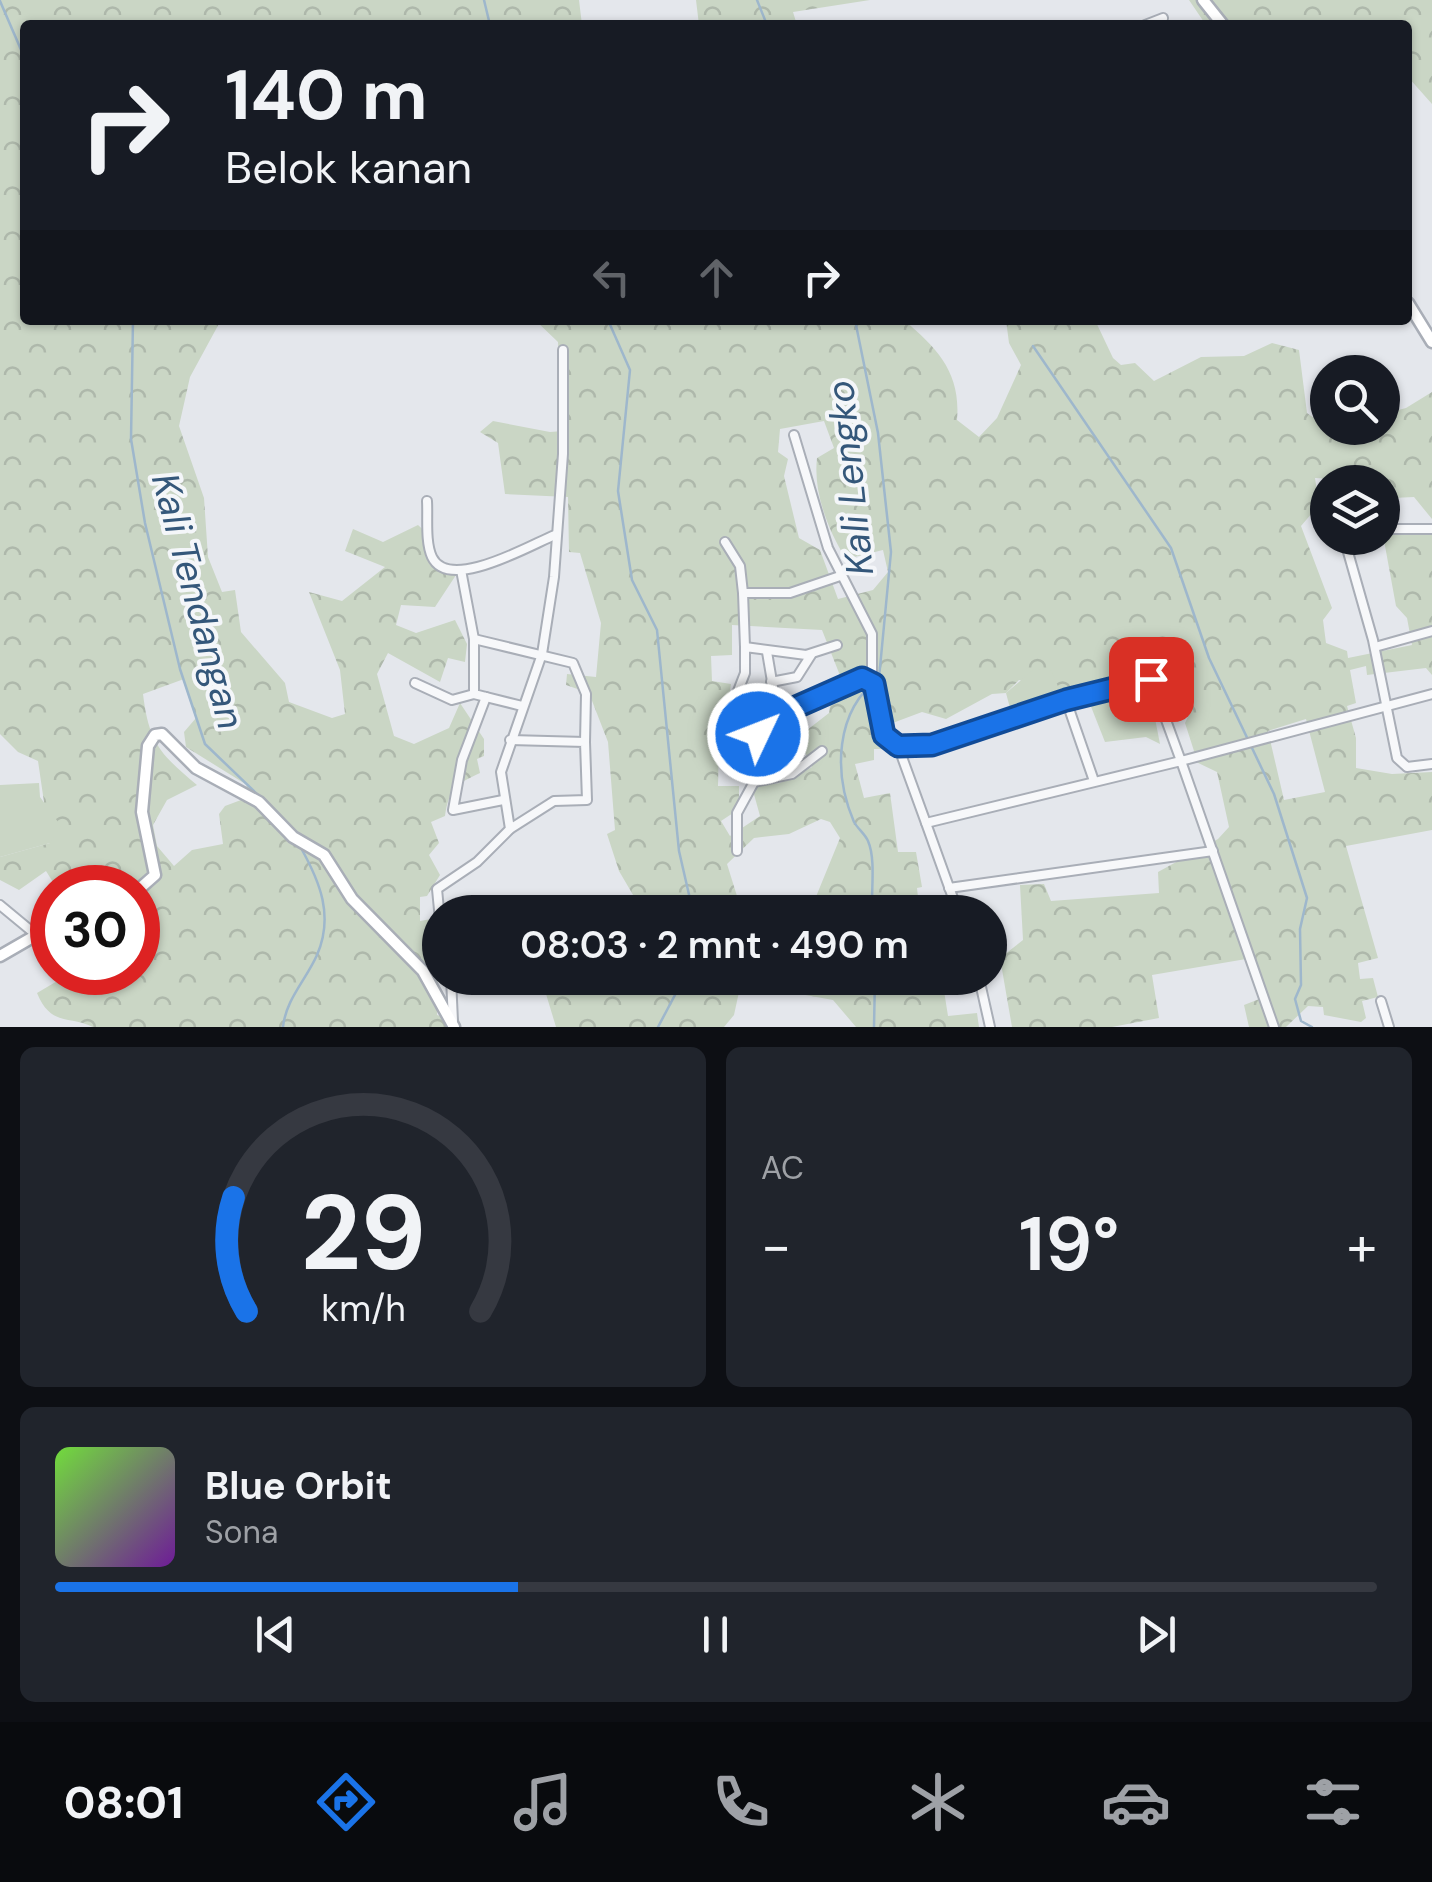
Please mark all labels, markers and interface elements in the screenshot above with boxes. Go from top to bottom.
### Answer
text: 140 m [225,50,428,141]
icon: right [60,60,190,190]
text: Belok kanan [225,138,472,197]
icon: left [584,250,639,305]
icon: ahead [689,250,744,305]
icon: right [794,250,849,305]
map controls [1310,355,1400,555]
button: search [1310,355,1400,445]
water label: Kali Lengko [815,378,885,578]
button: layers [1310,465,1400,555]
water label: Kali Tendangan [140,468,256,734]
pin [1109,637,1194,722]
icon: arrive [1124,652,1179,707]
position arrow [706,682,810,786]
speed limit sign: 30 [30,865,160,995]
text: 08:03 · 2 mnt · 490 m [520,920,909,970]
text: AC [761,1147,804,1189]
text: 29 [300,1166,426,1301]
text: 19° [1019,1196,1119,1293]
text: − [761,1210,791,1282]
text: + [1347,1210,1377,1282]
text: km/h [321,1286,405,1332]
text: Blue Orbit [205,1461,392,1511]
text: Sona [205,1511,278,1553]
icon: previous [248,1607,303,1662]
icon: pause [688,1607,743,1662]
icon: next [1129,1607,1184,1662]
icon: directions [311,1767,381,1837]
icon: music [508,1767,578,1837]
icon: phone [706,1767,776,1837]
icon: climate [903,1767,973,1837]
icon: car [1101,1767,1171,1837]
icon: filters [1298,1767,1368,1837]
text: 08:01 [64,1773,183,1832]

